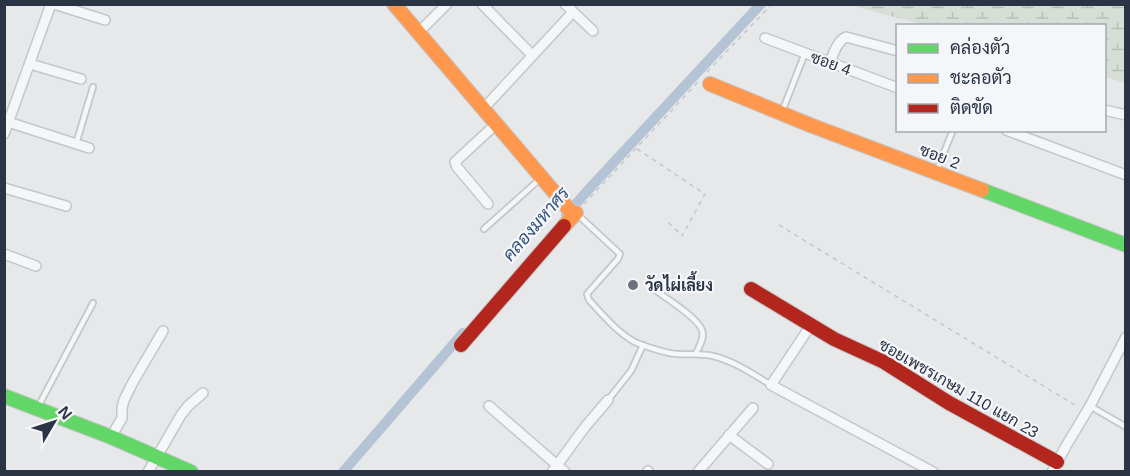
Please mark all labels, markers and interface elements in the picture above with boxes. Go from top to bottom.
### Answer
legend [896,24,1106,132]
text: คล่องตัว [950,36,1010,58]
street label: ซอย 4 [808,48,853,79]
text: ชะลอตัว [950,67,1012,88]
text: ติดขัด [950,97,993,118]
street label: ซอย 2 [917,141,962,172]
water label: คลองมหาศร [499,182,574,265]
place label: วัดไผ่เลี้ยง [645,271,713,294]
marker: วัดไผ่เลี้ยง [626,278,640,292]
street label: ซอยเพชรเกษม 110 แยก 23 [876,336,1042,441]
north arrow [24,392,84,452]
text: N [55,403,76,423]

